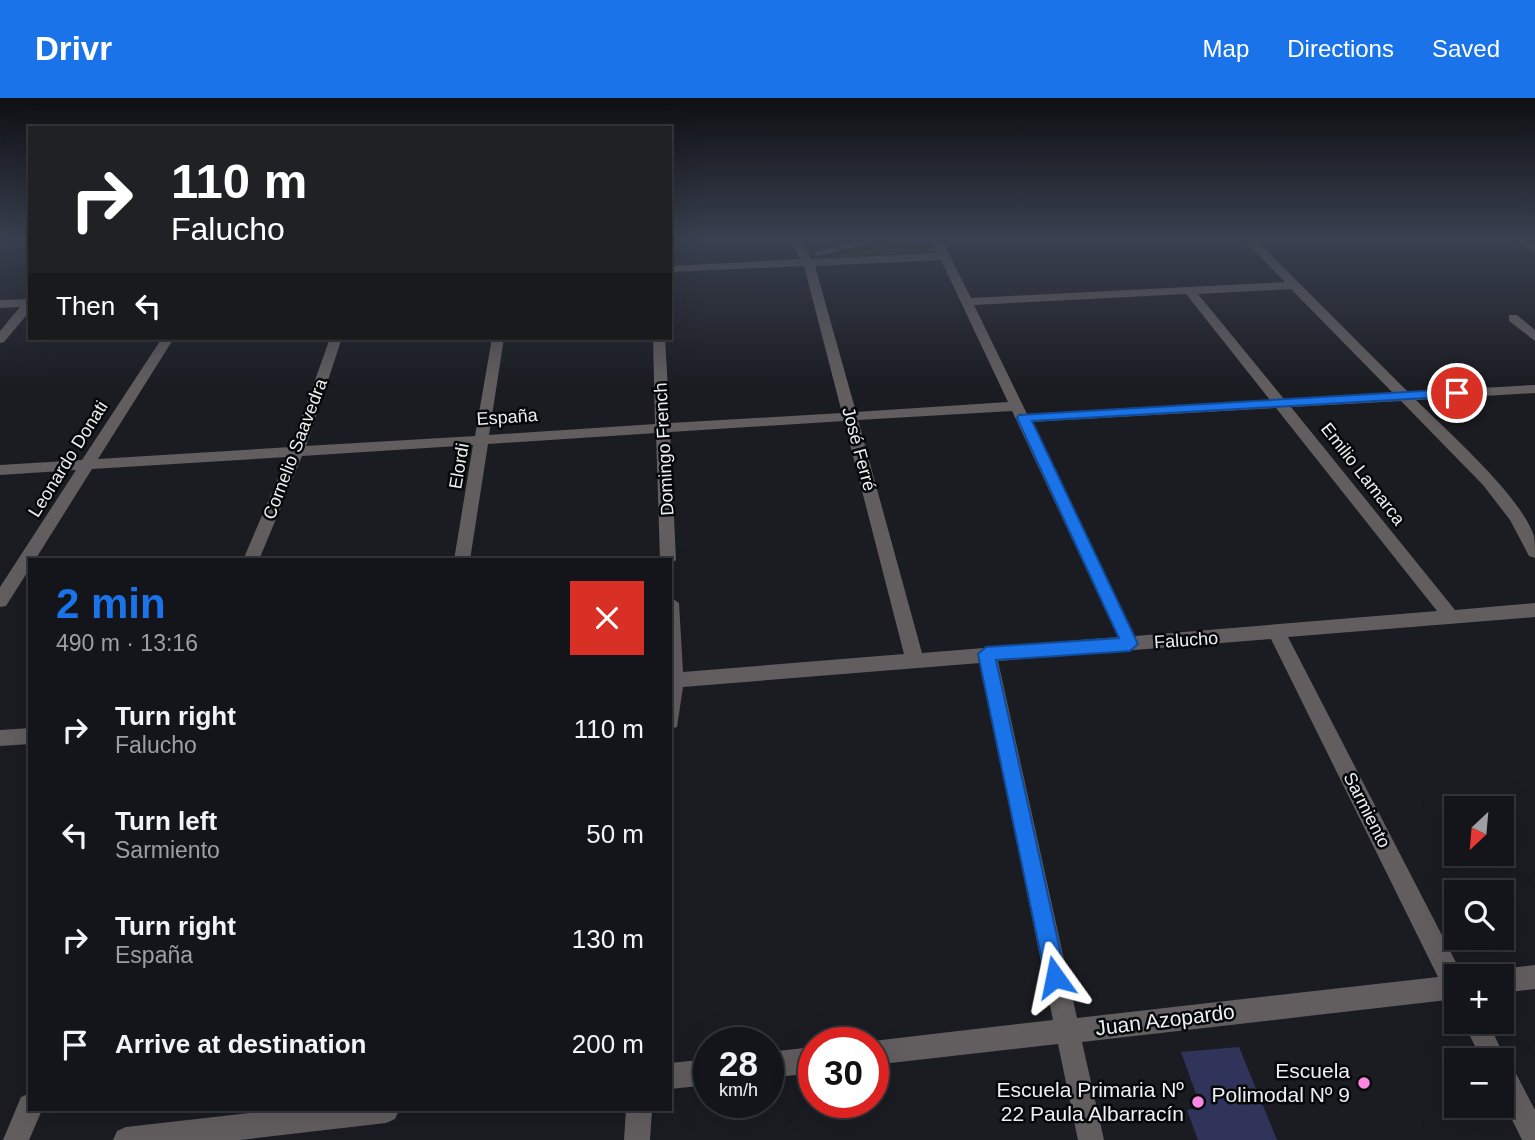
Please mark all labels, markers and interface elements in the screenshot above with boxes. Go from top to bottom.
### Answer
text: Drivr [35,30,112,67]
text: Map [1203,35,1249,62]
text: Directions [1287,35,1394,62]
text: Saved [1432,35,1500,62]
icon: right [56,154,147,245]
text: 110 m [171,154,307,208]
text: Falucho [171,211,285,247]
icon: left [129,287,167,325]
text: Then [56,291,115,321]
pin [1427,363,1487,423]
icon: arrive [1438,374,1476,412]
street label: Cornelio Saavedra [259,375,331,522]
street label: Domingo French [651,382,677,516]
street label: Leonardo Donati [24,397,112,521]
street label: España [476,405,539,429]
street label: José Ferré [838,405,880,493]
street label: Emilio Lamarca [1317,419,1410,530]
street label: Elordi [445,442,473,490]
text: 2 min [56,580,166,627]
button: close [570,581,644,655]
street label: Falucho [1153,628,1219,652]
text: 490 m · 13:16 [56,630,198,656]
text: Turn right [115,701,236,731]
icon: right [56,711,94,749]
text: 110 m [574,714,644,744]
text: Falucho [115,732,197,758]
street label: Sarmiento [1339,769,1395,851]
north arrow [1444,796,1514,866]
map controls [1444,796,1514,1118]
text: Turn left [115,806,217,836]
icon: left [56,816,94,854]
text: 50 m [586,819,644,849]
text: Sarmiento [115,837,220,863]
button: search [1444,880,1514,950]
text: Turn right [115,911,236,941]
icon: right [56,921,94,959]
text: 130 m [572,924,644,954]
position arrow [1018,940,1092,1014]
text: España [115,942,193,968]
button: + [1444,964,1514,1034]
street label: Juan Azopardo [1094,1000,1236,1039]
icon: arrive [56,1026,94,1064]
speed limit sign: 30 [798,1027,889,1118]
text: Arrive at destination [115,1029,366,1059]
text: 200 m [572,1029,644,1059]
text: 28 [719,1044,758,1083]
button: − [1444,1048,1514,1118]
place label: Escuela Polimodal Nº 9 [1212,1059,1350,1106]
marker: Escuela Polimodal Nº 9 [1356,1075,1372,1091]
place label: Escuela Primaria Nº 22 Paula Albarracín [997,1078,1184,1125]
text: km/h [719,1080,758,1100]
marker: Escuela Primaria Nº 22 Paula Albarracín [1190,1094,1206,1110]

